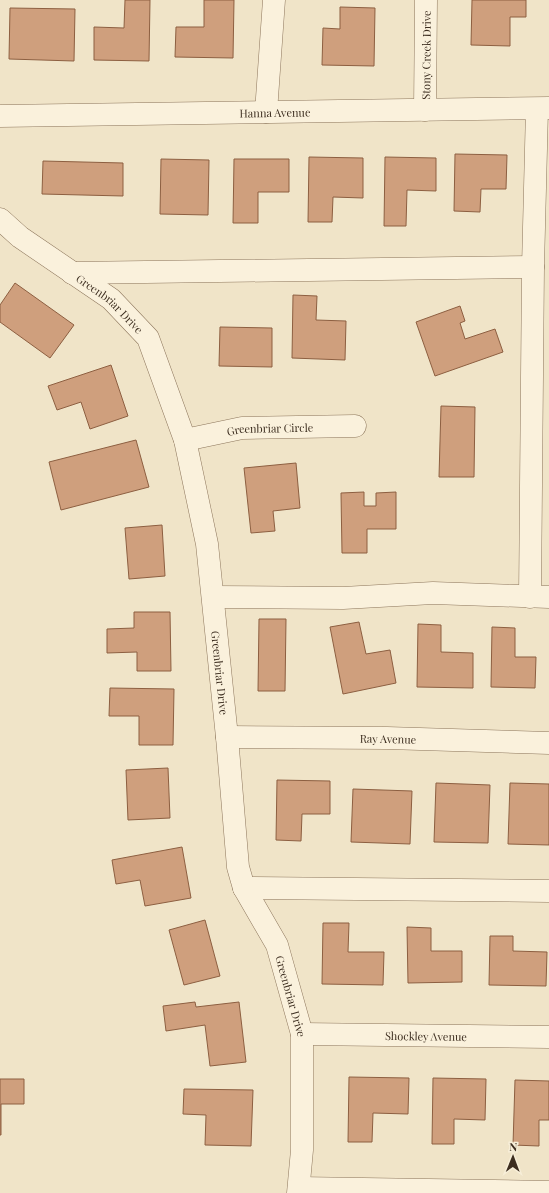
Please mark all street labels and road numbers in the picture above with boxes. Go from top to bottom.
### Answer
street label: Stony Creek Drive [418,10,433,100]
street label: Hanna Avenue [239,104,311,120]
street label: Greenbriar Drive [74,270,147,337]
street label: Greenbriar Circle [225,419,314,439]
street label: Greenbriar Drive [209,630,232,716]
street label: Ray Avenue [360,730,417,746]
street label: Greenbriar Drive [273,954,310,1037]
street label: Shockley Avenue [385,1028,468,1044]

